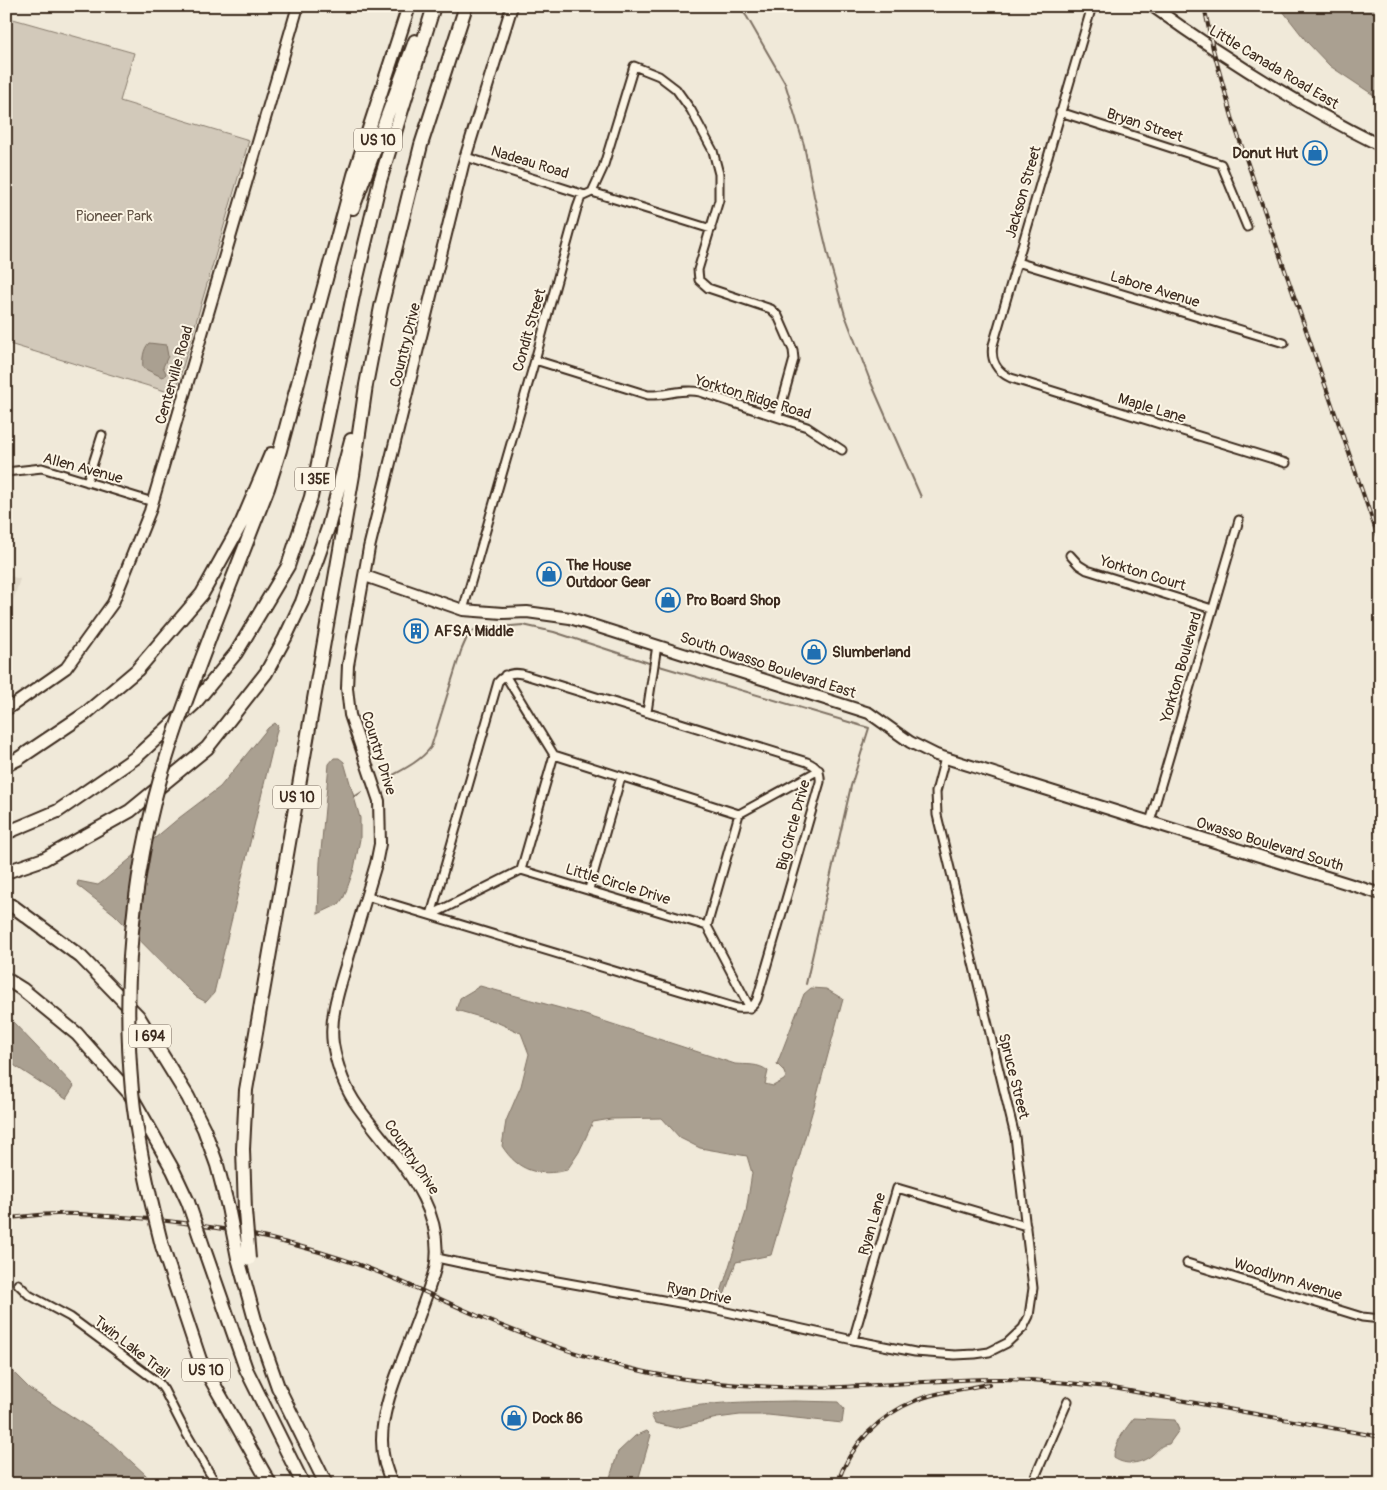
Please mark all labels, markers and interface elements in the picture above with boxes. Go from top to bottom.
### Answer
street label: Little Canada Road East [1205,21,1343,114]
street label: Bryan Street [1104,104,1186,147]
road number: US 10 [354,128,402,152]
shop icon: Donut Hut [1302,140,1328,166]
street label: Nadeau Road [489,142,571,183]
street label: Jackson Street [1001,143,1046,240]
place label: Donut Hut [1232,144,1299,163]
park label: Pioneer Park [75,207,153,226]
street label: Labore Avenue [1108,267,1203,312]
street label: Condit Street [509,285,551,374]
street label: Country Drive [386,300,425,389]
street label: Centerville Road [151,324,198,427]
street label: Yorkton Ridge Road [691,370,813,424]
street label: Maple Lane [1116,389,1189,428]
street label: Allen Avenue [41,449,125,488]
road number: I 35E [295,468,335,490]
street label: Yorkton Court [1097,551,1189,596]
place label: The House Outdoor Gear [565,556,651,592]
shop icon: The House Outdoor Gear [536,561,562,587]
shop icon: Pro Board Shop [655,587,681,613]
place label: Pro Board Shop [686,591,781,610]
street label: Yorkton Boulevard [1156,610,1206,725]
building icon: AFSA Middle [403,618,429,644]
place label: AFSA Middle [434,622,514,641]
street label: South Owasso Boulevard East [677,628,859,703]
shop icon: Slumberland [801,639,827,665]
place label: Slumberland [832,643,911,662]
street label: Country Drive [357,709,400,798]
street label: Big Circle Drive [772,777,815,873]
road number: US 10 [273,786,321,809]
street label: Owasso Boulevard South [1194,813,1346,876]
street label: Little Circle Drive [563,860,673,910]
road number: I 694 [129,1024,171,1048]
street label: Spruce Street [994,1031,1034,1122]
street label: Country Drive [380,1116,444,1199]
street label: Ryan Lane [854,1190,891,1258]
street label: Woodlynn Avenue [1231,1254,1345,1305]
street label: Ryan Drive [665,1278,733,1309]
street label: Twin Lake Trail [90,1312,173,1383]
road number: US 10 [182,1358,230,1382]
shop icon: Dock 86 [501,1405,527,1431]
place label: Dock 86 [532,1409,583,1428]

